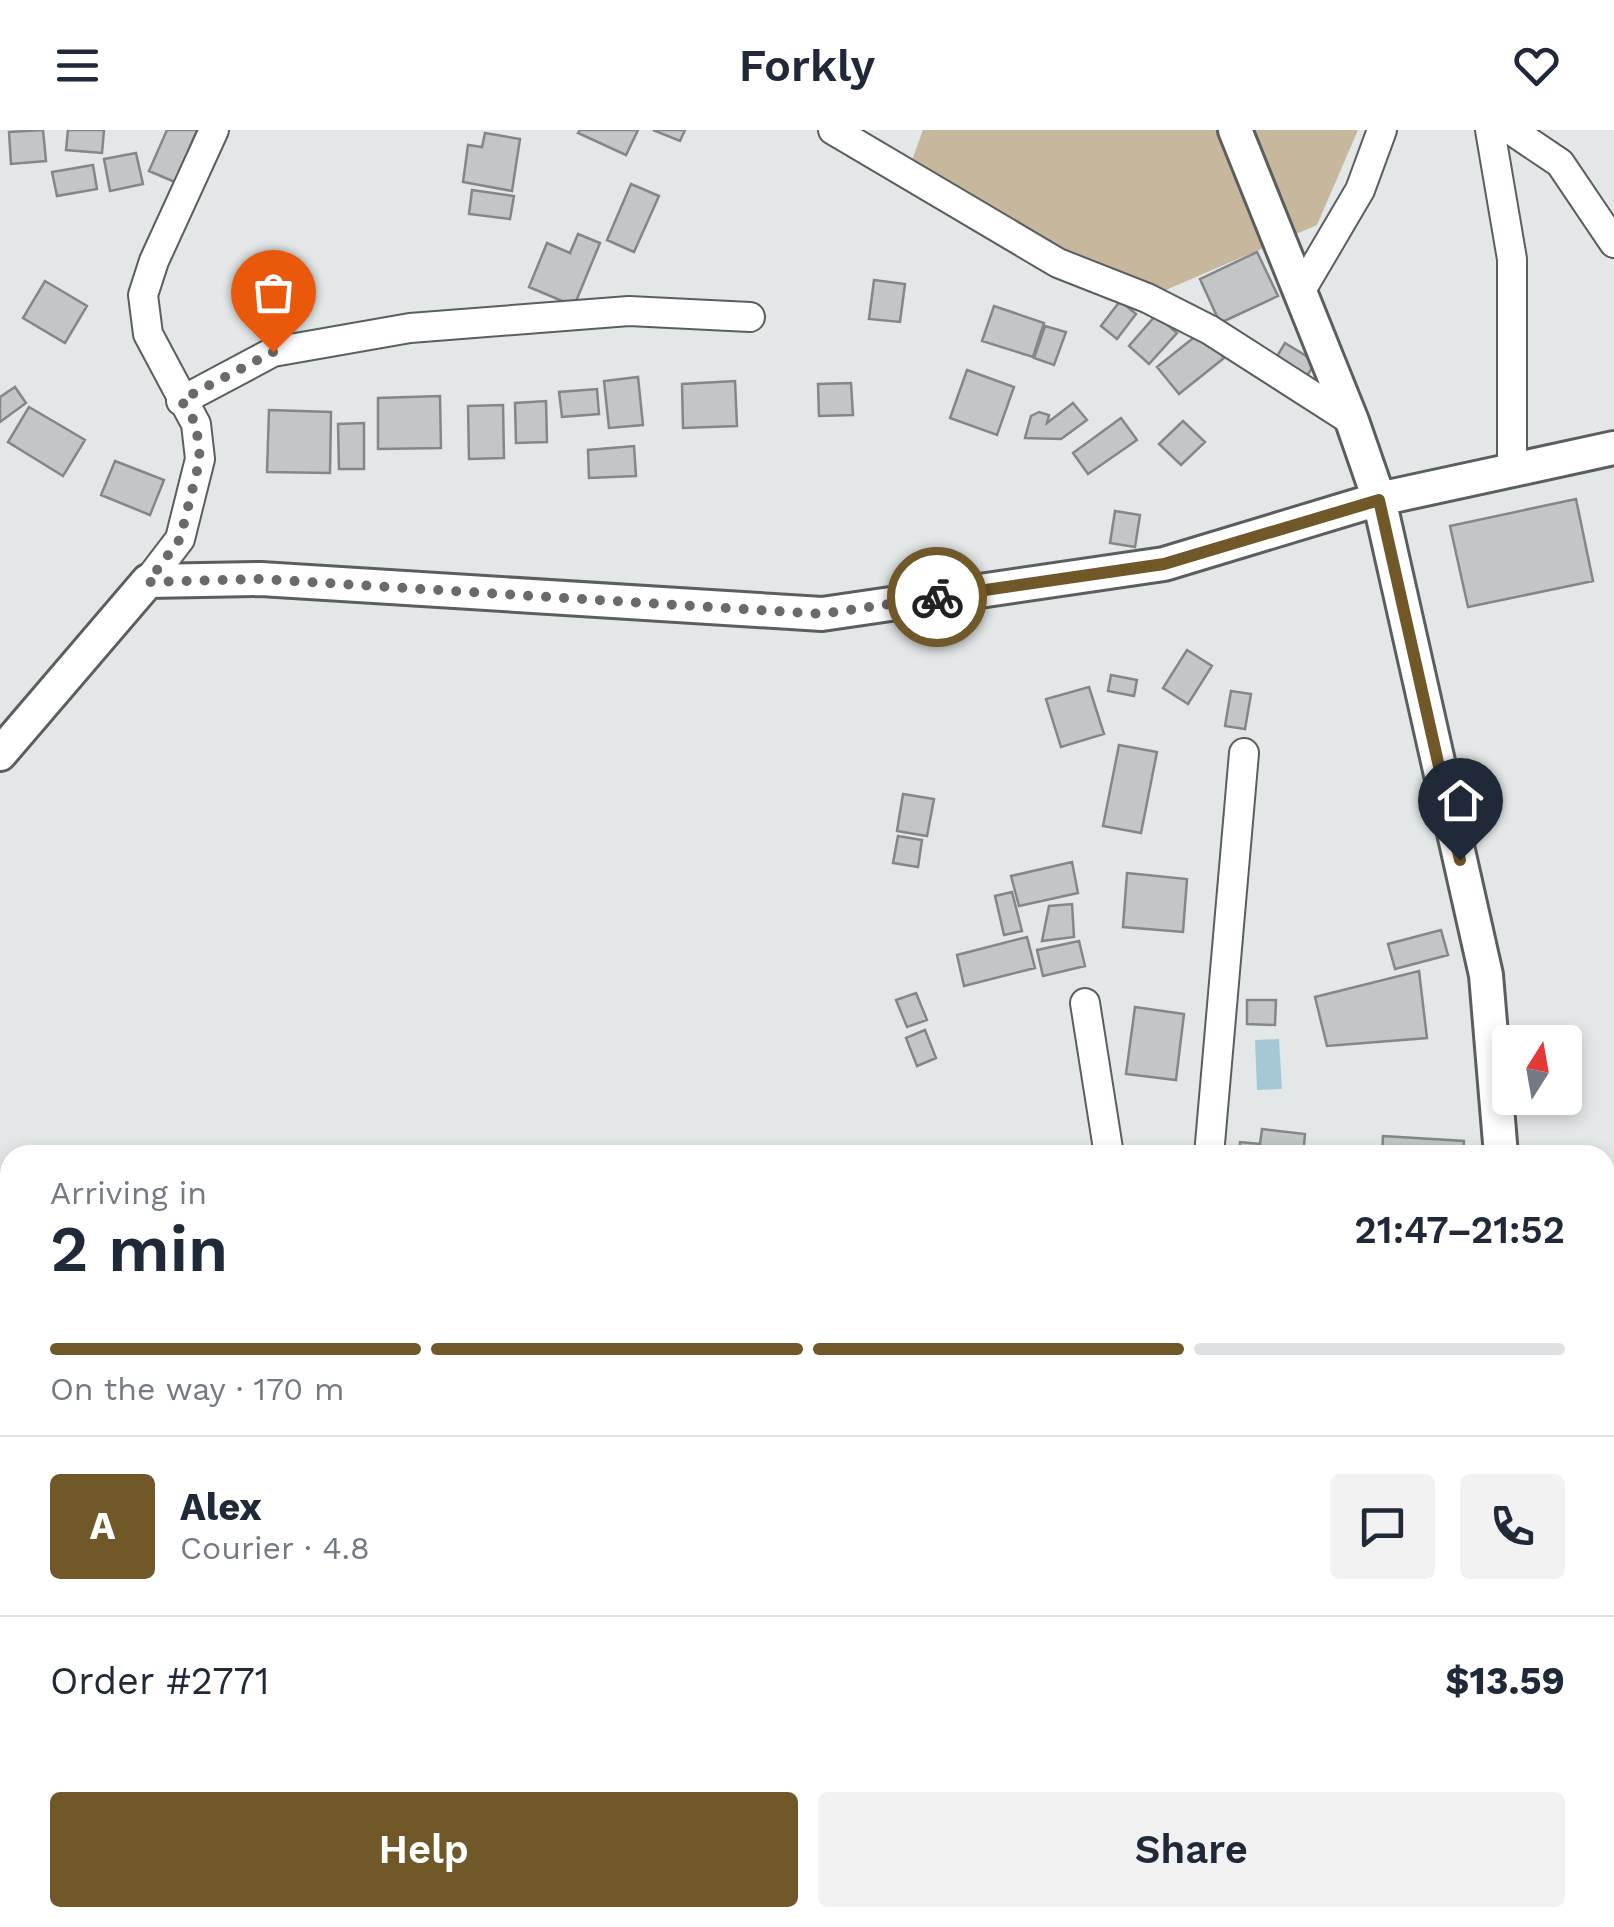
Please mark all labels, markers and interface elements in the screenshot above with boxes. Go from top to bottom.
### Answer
icon: menu [50,38,105,93]
icon: heart [1509,38,1564,93]
text: Forkly [739,39,875,92]
pin [231,250,316,353]
icon: bag [246,265,301,320]
courier [887,547,987,647]
icon: bike [910,570,965,625]
pin [1418,758,1503,861]
icon: home [1433,773,1488,828]
north arrow [1492,1025,1582,1115]
map controls [1492,1025,1582,1115]
text: Arriving in [50,1174,207,1212]
text: 21:47–21:52 [1354,1208,1565,1252]
text: 2 min [50,1211,228,1287]
text: On the way · 170 m [50,1370,345,1408]
button: chat [1330,1474,1435,1579]
button: phone [1460,1474,1565,1579]
text: Alex [180,1485,262,1529]
text: A [90,1504,115,1548]
text: Courier · 4.8 [180,1529,370,1567]
text: Order #2771 [50,1659,270,1703]
text: $13.59 [1445,1659,1565,1703]
button: Help [50,1792,798,1907]
button: Share [818,1792,1565,1907]

